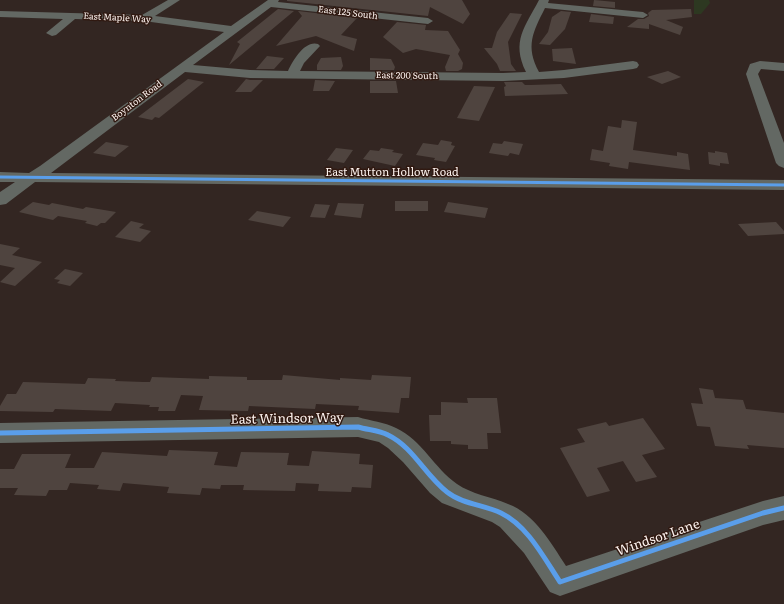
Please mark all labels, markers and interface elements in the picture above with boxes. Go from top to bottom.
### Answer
street label: East 125 South [317,4,379,22]
street label: East Maple Way [83,11,151,25]
street label: East 200 South [376,70,438,82]
street label: Boynton Road [110,79,164,123]
street label: East Mutton Hollow Road [325,166,459,180]
street label: East Windsor Way [230,410,344,428]
street label: Windsor Lane [614,516,702,560]

